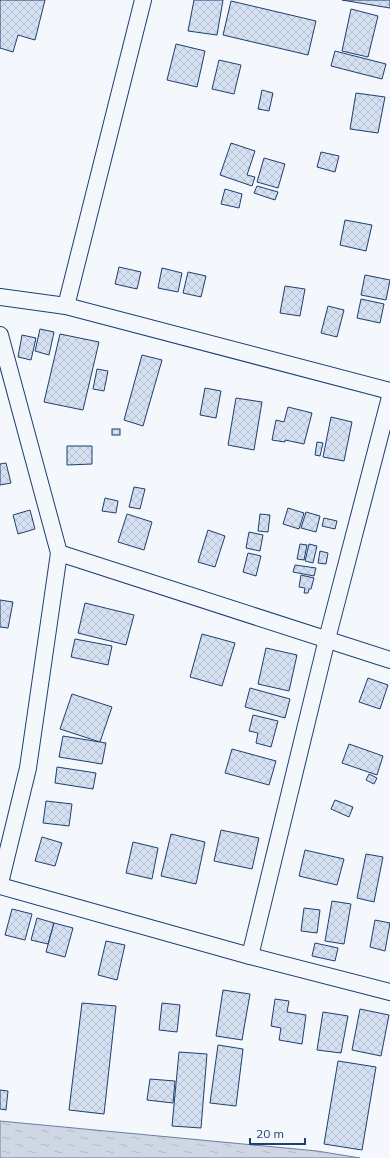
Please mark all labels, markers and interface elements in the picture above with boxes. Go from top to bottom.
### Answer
scale bar [250,1120,305,1146]
text: 20 m [256,1126,284,1141]

